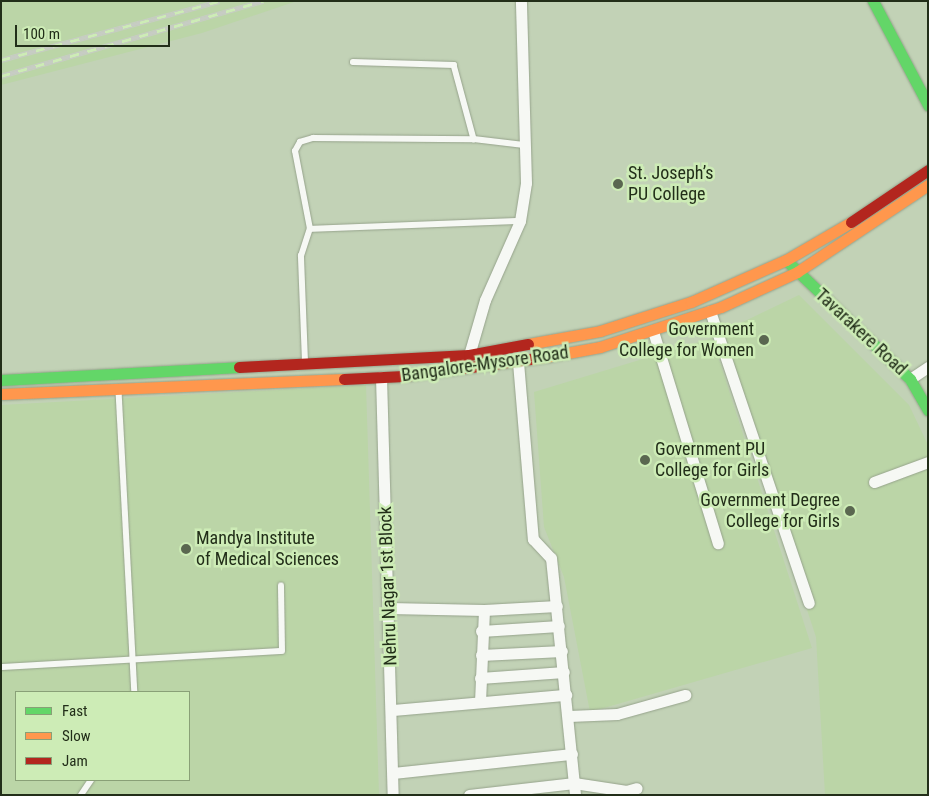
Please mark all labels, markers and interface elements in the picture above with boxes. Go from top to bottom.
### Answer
scale bar [18,15,172,47]
text: 100 m [23,25,60,43]
place label: St. Joseph’s PU College [628,163,714,205]
marker: St. Joseph’s PU College [612,178,624,190]
street label: Tavarakere Road [811,284,911,380]
place label: Government College for Women [619,319,754,362]
marker: Government College for Women [758,334,770,346]
street label: Bangalore-Mysore Road [400,342,570,386]
place label: Government PU College for Girls [655,439,769,482]
marker: Government PU College for Girls [639,454,651,466]
place label: Government Degree College for Girls [700,490,840,532]
marker: Government Degree College for Girls [844,505,856,517]
street label: Nehru Nagar 1st Block [374,506,402,666]
place label: Mandya Institute of Medical Sciences [196,528,339,570]
marker: Mandya Institute of Medical Sciences [180,543,192,555]
legend [15,691,190,781]
text: Fast [62,702,87,720]
text: Slow [62,727,91,745]
text: Jam [62,752,88,770]

